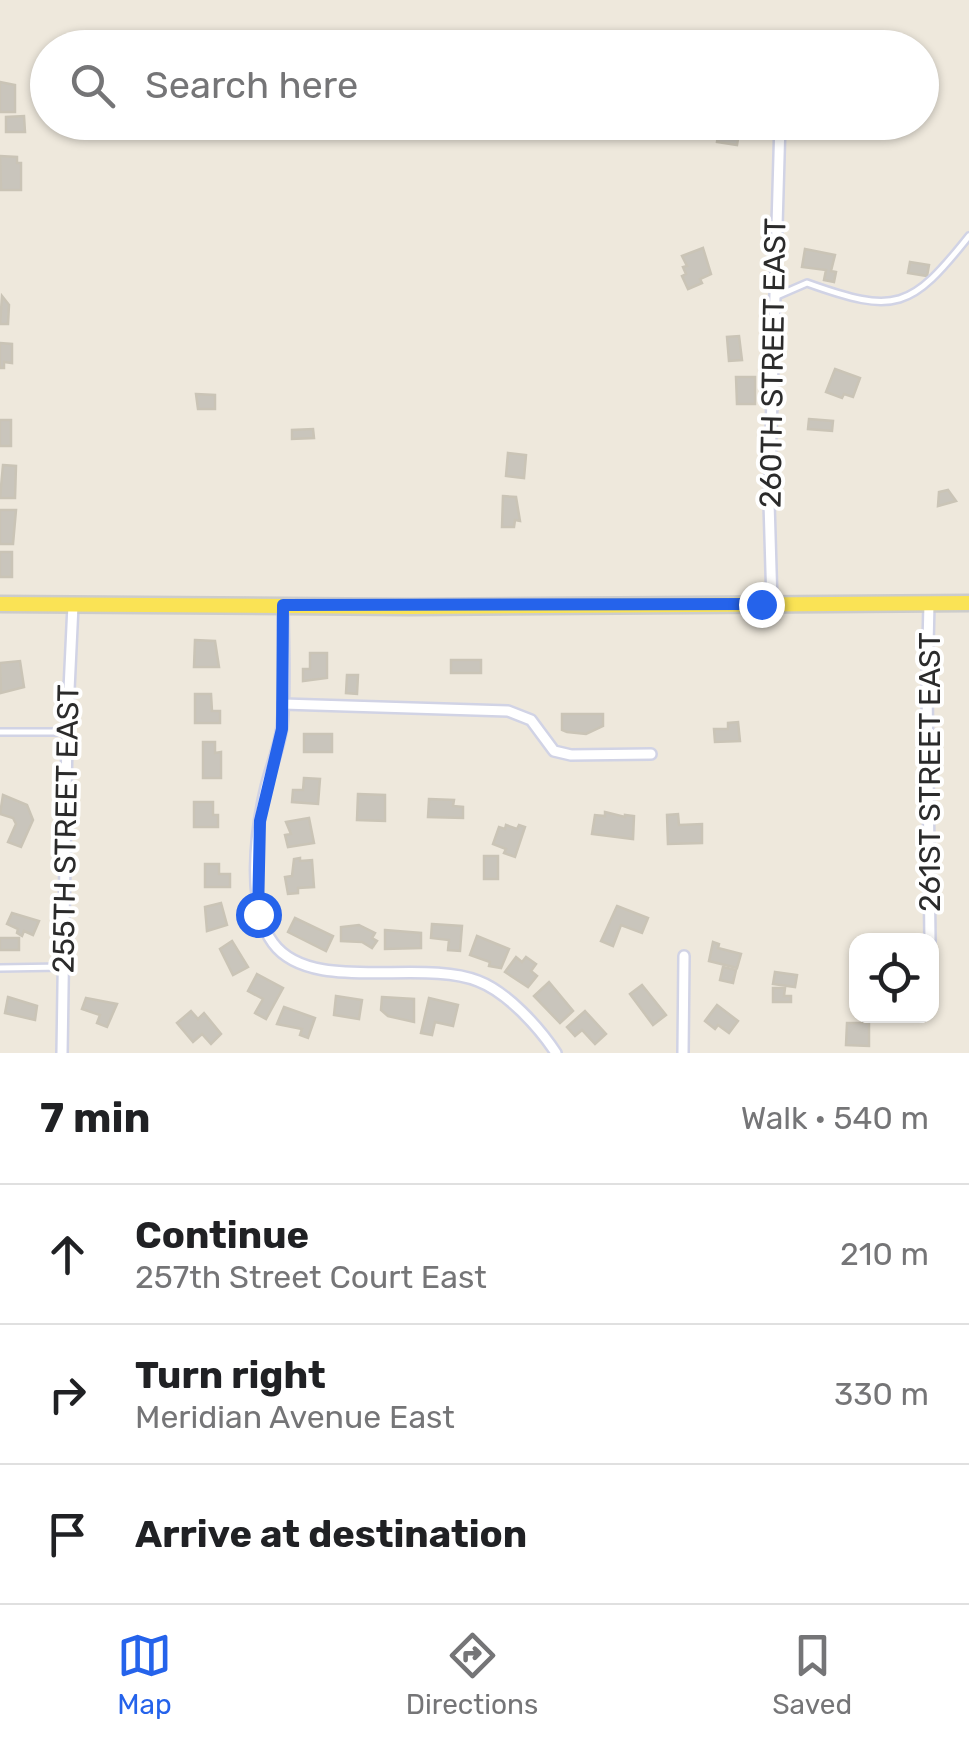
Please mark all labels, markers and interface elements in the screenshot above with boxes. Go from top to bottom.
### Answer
search box [30,30,939,140]
icon: search [65,58,120,113]
text: Search here [145,62,358,108]
street label: 260TH STREET EAST [752,218,794,508]
route end [739,582,785,628]
street label: 261ST STREET EAST [912,632,948,912]
street label: 255TH STREET EAST [45,684,87,974]
route start [236,892,282,938]
map controls [849,933,939,1023]
button: locate [849,933,939,1023]
text: 7 min [40,1093,151,1143]
text: Walk · 540 m [741,1099,929,1137]
text: Continue [135,1212,309,1258]
icon: ahead [40,1227,95,1282]
text: 210 m [840,1235,929,1273]
text: 257th Street Court East [135,1258,487,1296]
text: Turn right [135,1352,326,1398]
icon: right [40,1367,95,1422]
text: 330 m [834,1375,929,1413]
text: Meridian Avenue East [135,1398,455,1436]
icon: arrive [40,1507,95,1562]
text: Arrive at destination [135,1511,527,1557]
tab: Map [117,1628,172,1721]
tab: Directions [406,1628,538,1721]
tab: Saved [772,1628,852,1721]

